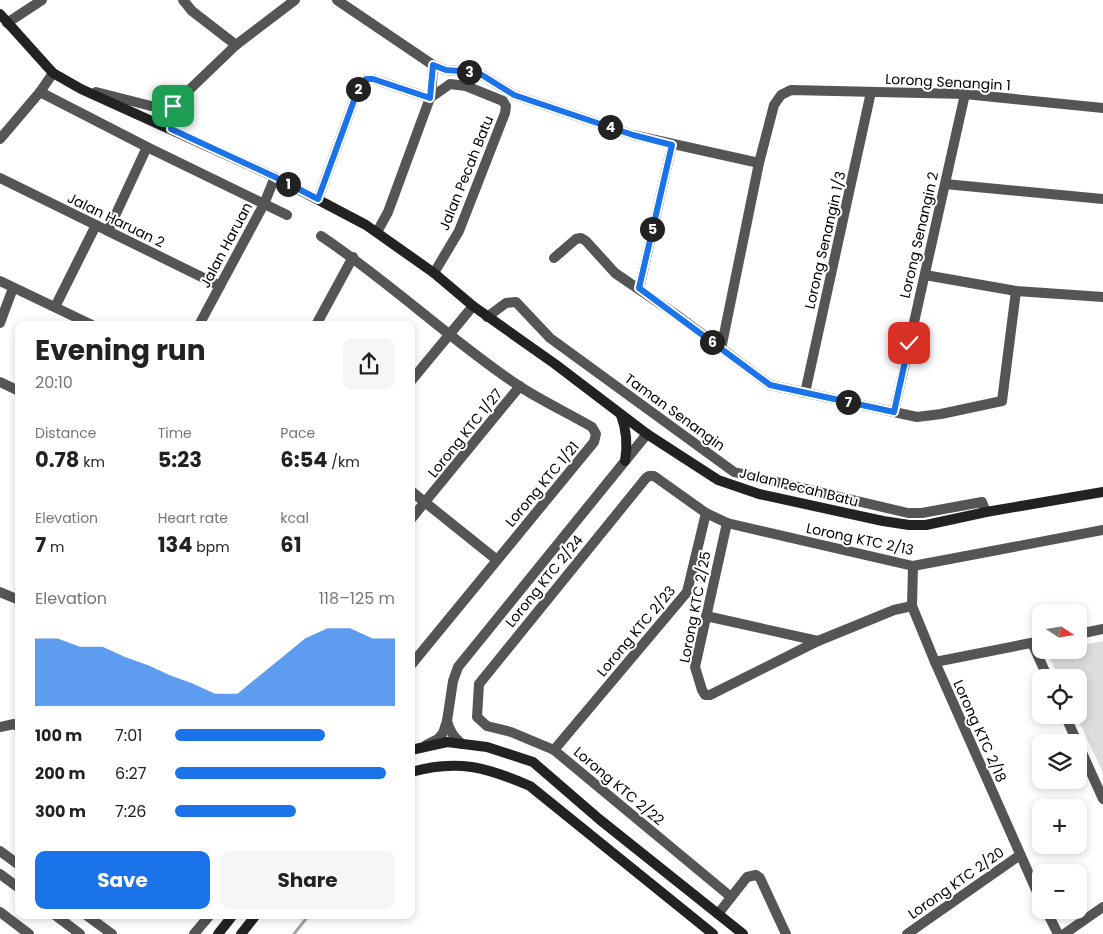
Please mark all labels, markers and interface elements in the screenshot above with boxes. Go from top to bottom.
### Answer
pin: 3 [456,60,482,84]
text: 3 [465,62,474,82]
street label: Lorong Senangin 1 [885,69,1011,95]
pin: 2 [346,76,370,102]
text: 2 [355,79,363,99]
pin [152,85,194,127]
icon: arrive [159,92,187,120]
street label: Jalan Pecah Batu [434,113,498,233]
pin: 4 [598,114,622,140]
text: 4 [606,117,615,137]
street label: Lorong Senangin 1/3 [799,169,851,311]
street label: Lorong Senangin 2 [895,170,943,300]
pin: 1 [276,172,300,196]
text: 1 [286,174,291,194]
street label: Jalan Haruan 2 [64,188,168,252]
street label: Jalan Haruan [195,199,257,291]
pin: 5 [640,216,664,242]
text: 5 [648,219,657,239]
pin [888,322,930,364]
icon: check [895,329,923,357]
pin: 6 [700,330,724,354]
text: Evening run [35,331,206,370]
text: 6 [708,332,717,352]
button: share [343,338,395,390]
street label: Taman Senangin [621,369,729,455]
text: 20:10 [35,371,73,394]
street label: Lorong KTC 1/27 [423,384,507,482]
pin: 7 [836,390,860,414]
text: 7 [845,392,852,412]
text: Distance [35,423,96,443]
text: Time [158,423,192,443]
text: Pace [280,423,315,443]
street label: Lorong KTC 1/21 [500,437,584,531]
text: 0.78 [35,445,79,474]
text: 5:23 [158,445,202,474]
text: 6:54 [280,445,328,474]
text: km [79,452,105,472]
text: /km [328,452,360,472]
street label: Jalan Pecah Batu [737,463,861,511]
text: Elevation [35,508,98,528]
text: Heart rate [158,508,228,528]
text: kcal [280,508,309,528]
street label: Lorong KTC 2/13 [804,518,916,560]
text: 7 [35,530,46,559]
text: 134 [158,530,192,559]
text: 61 [280,530,302,559]
street label: Lorong KTC 2/24 [501,530,588,631]
text: m [46,537,64,557]
text: bpm [192,537,230,557]
street label: Lorong KTC 2/25 [674,549,716,665]
street label: Lorong KTC 2/23 [592,581,680,681]
text: Elevation [35,587,107,610]
text: 118–125 m [319,587,395,610]
north arrow [1032,604,1088,659]
map controls [1032,604,1087,919]
button: locate [1032,669,1087,724]
street label: Lorong KTC 2/18 [949,677,1012,785]
text: 100 m [35,724,82,747]
text: 7:01 [115,724,142,747]
button: layers [1032,734,1087,789]
street label: Lorong KTC 2/22 [569,742,669,830]
text: 200 m [35,762,85,785]
text: 6:27 [115,762,147,785]
button: + [1032,799,1087,854]
text: 300 m [35,800,86,823]
text: 7:26 [115,800,147,823]
street label: Lorong KTC 2/20 [904,842,1008,924]
button: Save [35,851,210,909]
button: Share [220,851,395,909]
button: − [1032,864,1087,919]

